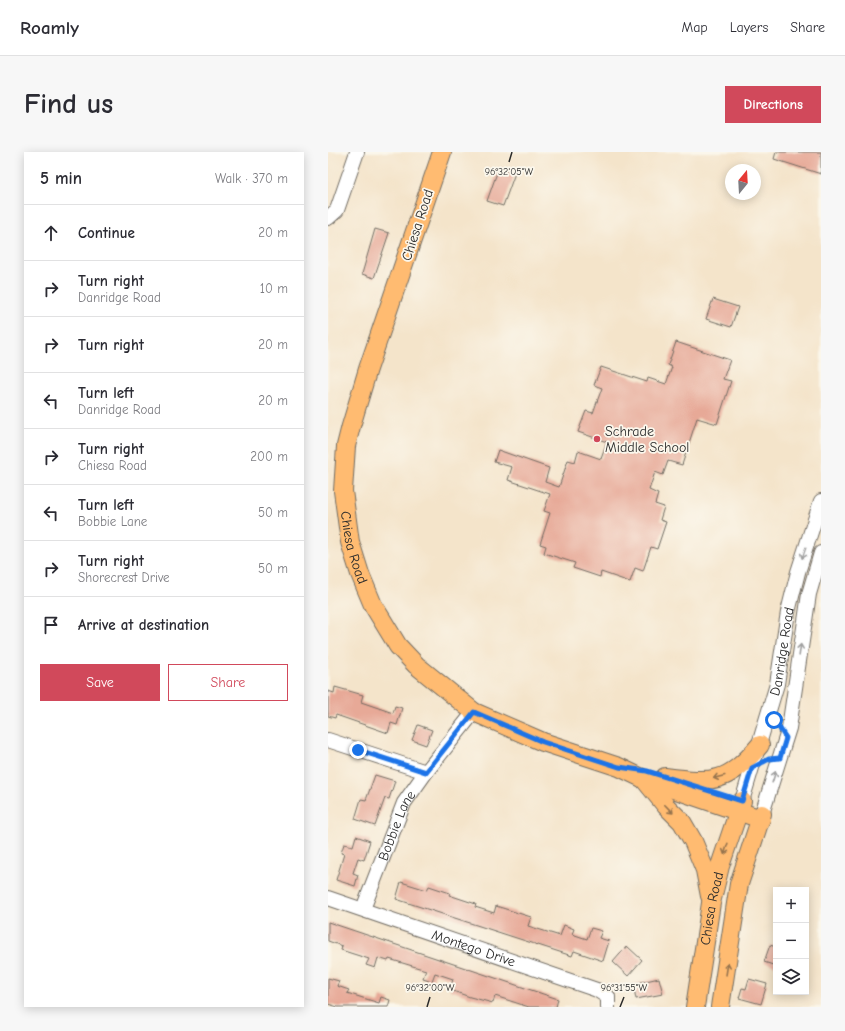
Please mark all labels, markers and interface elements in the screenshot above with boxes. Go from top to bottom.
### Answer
text: Roamly [20,17,79,39]
text: Map [681,19,708,36]
text: Layers [730,19,768,36]
text: Share [790,19,825,36]
button: Directions [725,86,821,123]
text: Find us [24,88,113,120]
north arrow [725,164,761,200]
text: 96°32'05"W [485,166,534,178]
text: 5 min [40,169,82,188]
text: Walk · 370 m [215,171,288,186]
street label: Chiesa Road [398,187,437,263]
icon: ahead [40,222,62,244]
text: Continue [78,224,135,242]
text: 20 m [258,225,288,240]
text: Turn right [78,272,144,290]
icon: right [40,278,62,300]
text: 10 m [260,281,288,296]
text: Danridge Road [78,290,161,305]
icon: right [40,334,62,356]
text: Turn right [78,336,144,354]
text: 20 m [258,337,288,352]
text: Turn left [78,384,134,402]
icon: left [40,390,62,412]
text: 20 m [258,393,288,408]
text: Danridge Road [78,402,161,417]
place label: Schrade Middle School [605,423,689,456]
marker: Schrade Middle School [592,434,602,444]
text: Turn right [78,440,144,458]
icon: right [40,446,62,468]
text: 200 m [250,449,288,464]
text: Chiesa Road [78,458,147,473]
text: Turn left [78,496,134,514]
icon: left [40,502,62,524]
text: 50 m [258,505,288,520]
street label: Chiesa Road [337,510,371,586]
text: Bobbie Lane [78,514,147,529]
one-way arrow [800,546,807,559]
text: Turn right [78,552,144,570]
icon: right [40,558,62,580]
text: 50 m [258,561,288,576]
text: Shorecrest Drive [78,570,170,585]
street label: Danridge Road [766,605,798,698]
icon: arrive [40,614,62,636]
text: Arrive at destination [78,616,209,634]
one-way arrow [796,644,804,657]
button: Save [40,664,160,701]
button: Share [168,664,288,701]
route start [765,711,783,729]
route end [349,741,367,759]
one-way arrow [771,771,778,784]
one-way arrow [713,774,726,782]
street label: Bobbie Lane [375,787,419,863]
one-way arrow [664,804,673,814]
one-way arrow [722,842,729,855]
street label: Chiesa Road [697,870,727,946]
map controls [773,887,809,995]
button: + [773,887,809,923]
button: − [773,923,809,959]
street label: Montego Drive [430,926,518,970]
button: layers [773,959,809,995]
one-way arrow [723,963,731,976]
text: 96°32'00"W [405,982,455,994]
text: 96°31'55"W [601,982,648,994]

